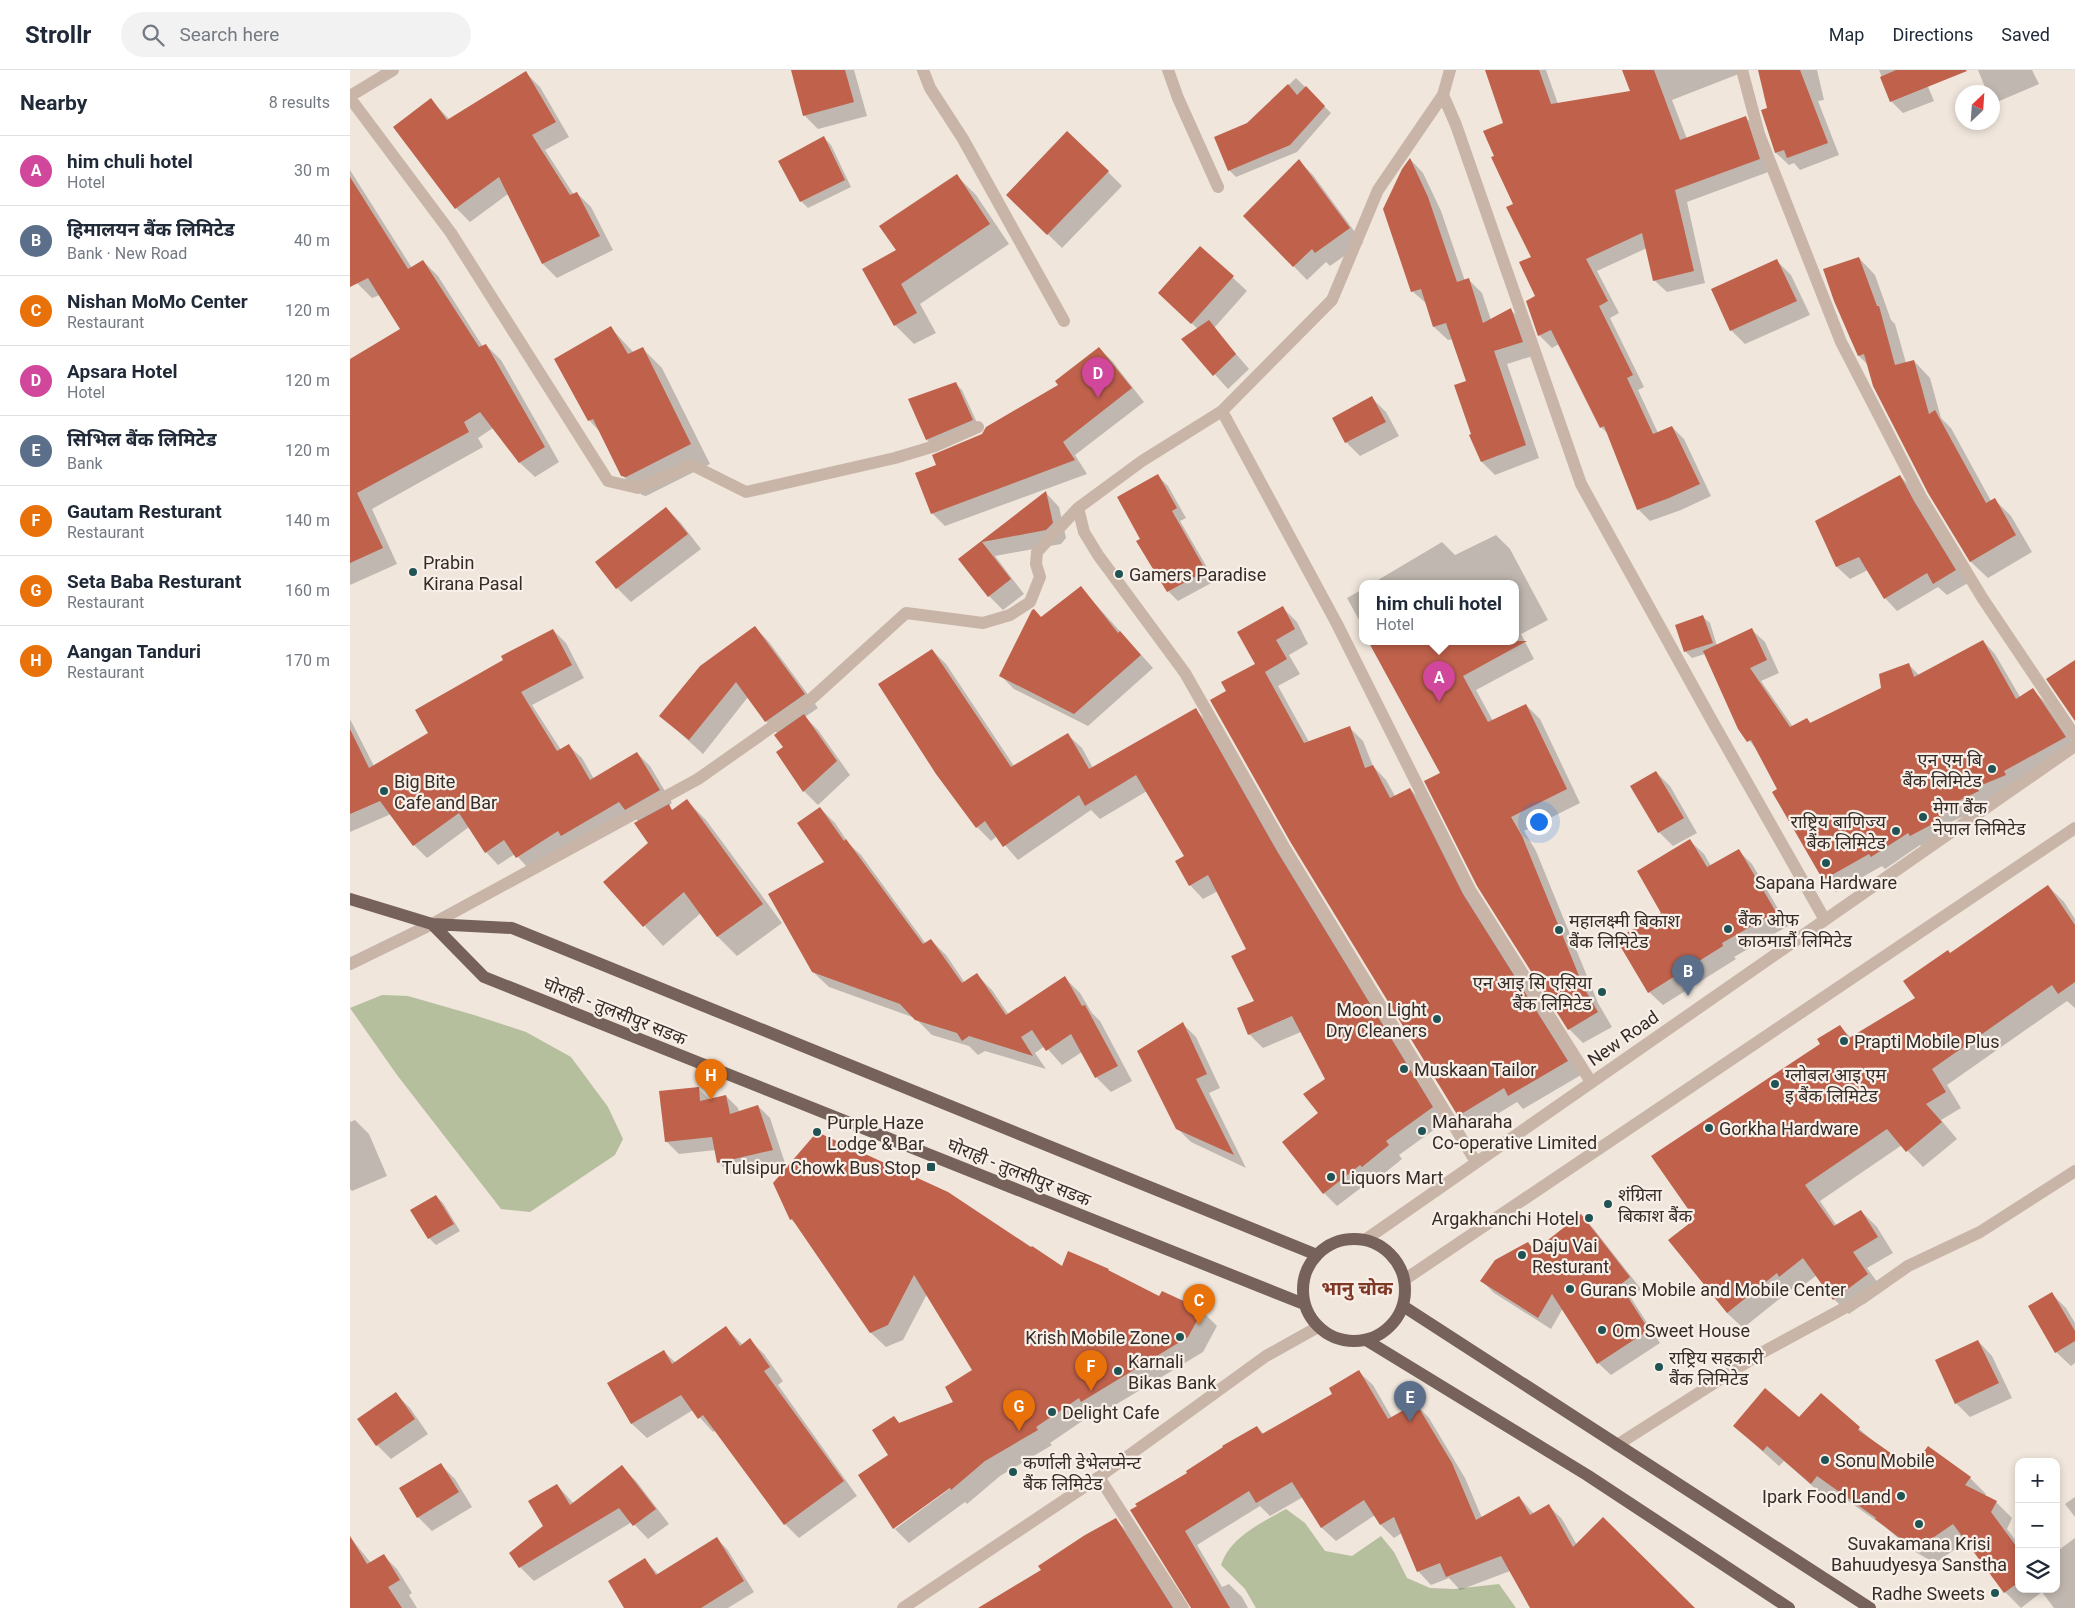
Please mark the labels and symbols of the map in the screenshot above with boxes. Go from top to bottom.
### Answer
north arrow [1955,85,2000,130]
pin: D [1082,357,1114,398]
place label: Prabin Kirana Pasal [423,552,523,594]
place label: Gamers Paradise [1129,564,1266,585]
marker: Prabin Kirana Pasal [407,566,419,578]
marker: Gamers Paradise [1113,568,1125,580]
pin: A [1423,661,1455,702]
place label: एन एम बि बैंक लिमिटेड [1902,749,1983,791]
marker: एन एम बि बैंक लिमिटेड [1986,763,1998,775]
place label: Big Bite Cafe and Bar [394,771,497,813]
marker: Big Bite Cafe and Bar [378,785,390,797]
place label: मेगा बैंक नेपाल लिमिटेड [1933,797,2026,839]
your location [1526,809,1552,835]
place label: राष्ट्रिय बाणिज्य बैंक लिमिटेड [1791,811,1887,853]
marker: मेगा बैंक नेपाल लिमिटेड [1917,811,1929,823]
marker: राष्ट्रिय बाणिज्य बैंक लिमिटेड [1890,825,1902,837]
marker: Sapana Hardware [1820,857,1832,869]
place label: Sapana Hardware [1755,872,1897,893]
place label: बैंक ओफ काठमाडौं लिमिटेड [1738,909,1852,951]
place label: महालक्ष्मी बिकाश बैंक लिमिटेड [1569,910,1681,952]
marker: बैंक ओफ काठमाडौं लिमिटेड [1722,923,1734,935]
marker: महालक्ष्मी बिकाश बैंक लिमिटेड [1553,924,1565,936]
pin: B [1672,955,1704,996]
place label: एन आइ सि एसिया बैंक लिमिटेड [1473,972,1592,1014]
street label: घोराही - तुलसीपुर सडक [540,973,691,1052]
marker: एन आइ सि एसिया बैंक लिमिटेड [1596,986,1608,998]
place label: Moon Light Dry Cleaners [1326,999,1427,1041]
street label: New Road [1584,1006,1662,1070]
marker: Moon Light Dry Cleaners [1431,1013,1443,1025]
place label: Prapti Mobile Plus [1854,1031,2000,1052]
marker: Prapti Mobile Plus [1838,1035,1850,1047]
pin: H [695,1059,727,1100]
place label: Muskaan Tailor [1414,1059,1536,1080]
marker: Muskaan Tailor [1398,1063,1410,1075]
place label: ग्लोबल आइ एम इ बैंक लिमिटेड [1785,1064,1888,1106]
marker: ग्लोबल आइ एम इ बैंक लिमिटेड [1769,1078,1781,1090]
place label: Maharaha Co-operative Limited [1432,1111,1597,1153]
place label: Purple Haze Lodge & Bar [827,1112,924,1154]
place label: Gorkha Hardware [1719,1118,1858,1139]
marker: Gorkha Hardware [1703,1122,1715,1134]
marker: Maharaha Co-operative Limited [1416,1125,1428,1137]
marker: Purple Haze Lodge & Bar [811,1126,823,1138]
street label: घोराही - तुलसीपुर सडक [944,1134,1095,1213]
place label: Tulsipur Chowk Bus Stop [722,1157,921,1178]
marker: Tulsipur Chowk Bus Stop [925,1161,937,1173]
place label: Liquors Mart [1341,1167,1443,1188]
marker: Liquors Mart [1325,1171,1337,1183]
place label: शंग्रिला बिकाश बैंक [1618,1184,1693,1226]
marker: शंग्रिला बिकाश बैंक [1602,1198,1614,1210]
place label: Argakhanchi Hotel [1432,1208,1579,1229]
marker: Argakhanchi Hotel [1583,1212,1595,1224]
place label: Daju Vai Resturant [1532,1235,1609,1277]
marker: Daju Vai Resturant [1516,1249,1528,1261]
district label: भानु चोक [1321,1277,1394,1301]
place label: Gurans Mobile and Mobile Center [1580,1279,1846,1300]
marker: Gurans Mobile and Mobile Center [1564,1283,1576,1295]
pin: C [1183,1284,1215,1325]
place label: Om Sweet House [1612,1320,1750,1341]
marker: Om Sweet House [1596,1324,1608,1336]
place label: Krish Mobile Zone [1025,1327,1170,1348]
marker: Krish Mobile Zone [1174,1331,1186,1343]
place label: राष्ट्रिय सहकारी बैंक लिमिटेड [1669,1347,1764,1389]
pin: F [1075,1350,1107,1391]
place label: Karnali Bikas Bank [1128,1351,1217,1393]
marker: राष्ट्रिय सहकारी बैंक लिमिटेड [1653,1361,1665,1373]
marker: Karnali Bikas Bank [1112,1365,1124,1377]
pin: E [1394,1381,1426,1422]
pin: G [1003,1390,1035,1431]
place label: Delight Cafe [1062,1402,1160,1423]
marker: Delight Cafe [1046,1406,1058,1418]
place label: Sonu Mobile [1835,1450,1935,1471]
place label: कर्णाली डेभेलप्मेन्ट बैंक लिमिटेड [1023,1452,1142,1494]
marker: Sonu Mobile [1819,1454,1831,1466]
marker: कर्णाली डेभेलप्मेन्ट बैंक लिमिटेड [1007,1466,1019,1478]
place label: Ipark Food Land [1762,1486,1891,1507]
marker: Ipark Food Land [1895,1490,1907,1502]
marker: Suvakamana Krisi Bahuudyesya Sanstha [1913,1518,1925,1530]
place label: Suvakamana Krisi Bahuudyesya Sanstha [1831,1533,2007,1575]
place label: Radhe Sweets [1872,1583,1985,1604]
marker: Radhe Sweets [1989,1587,2001,1599]

